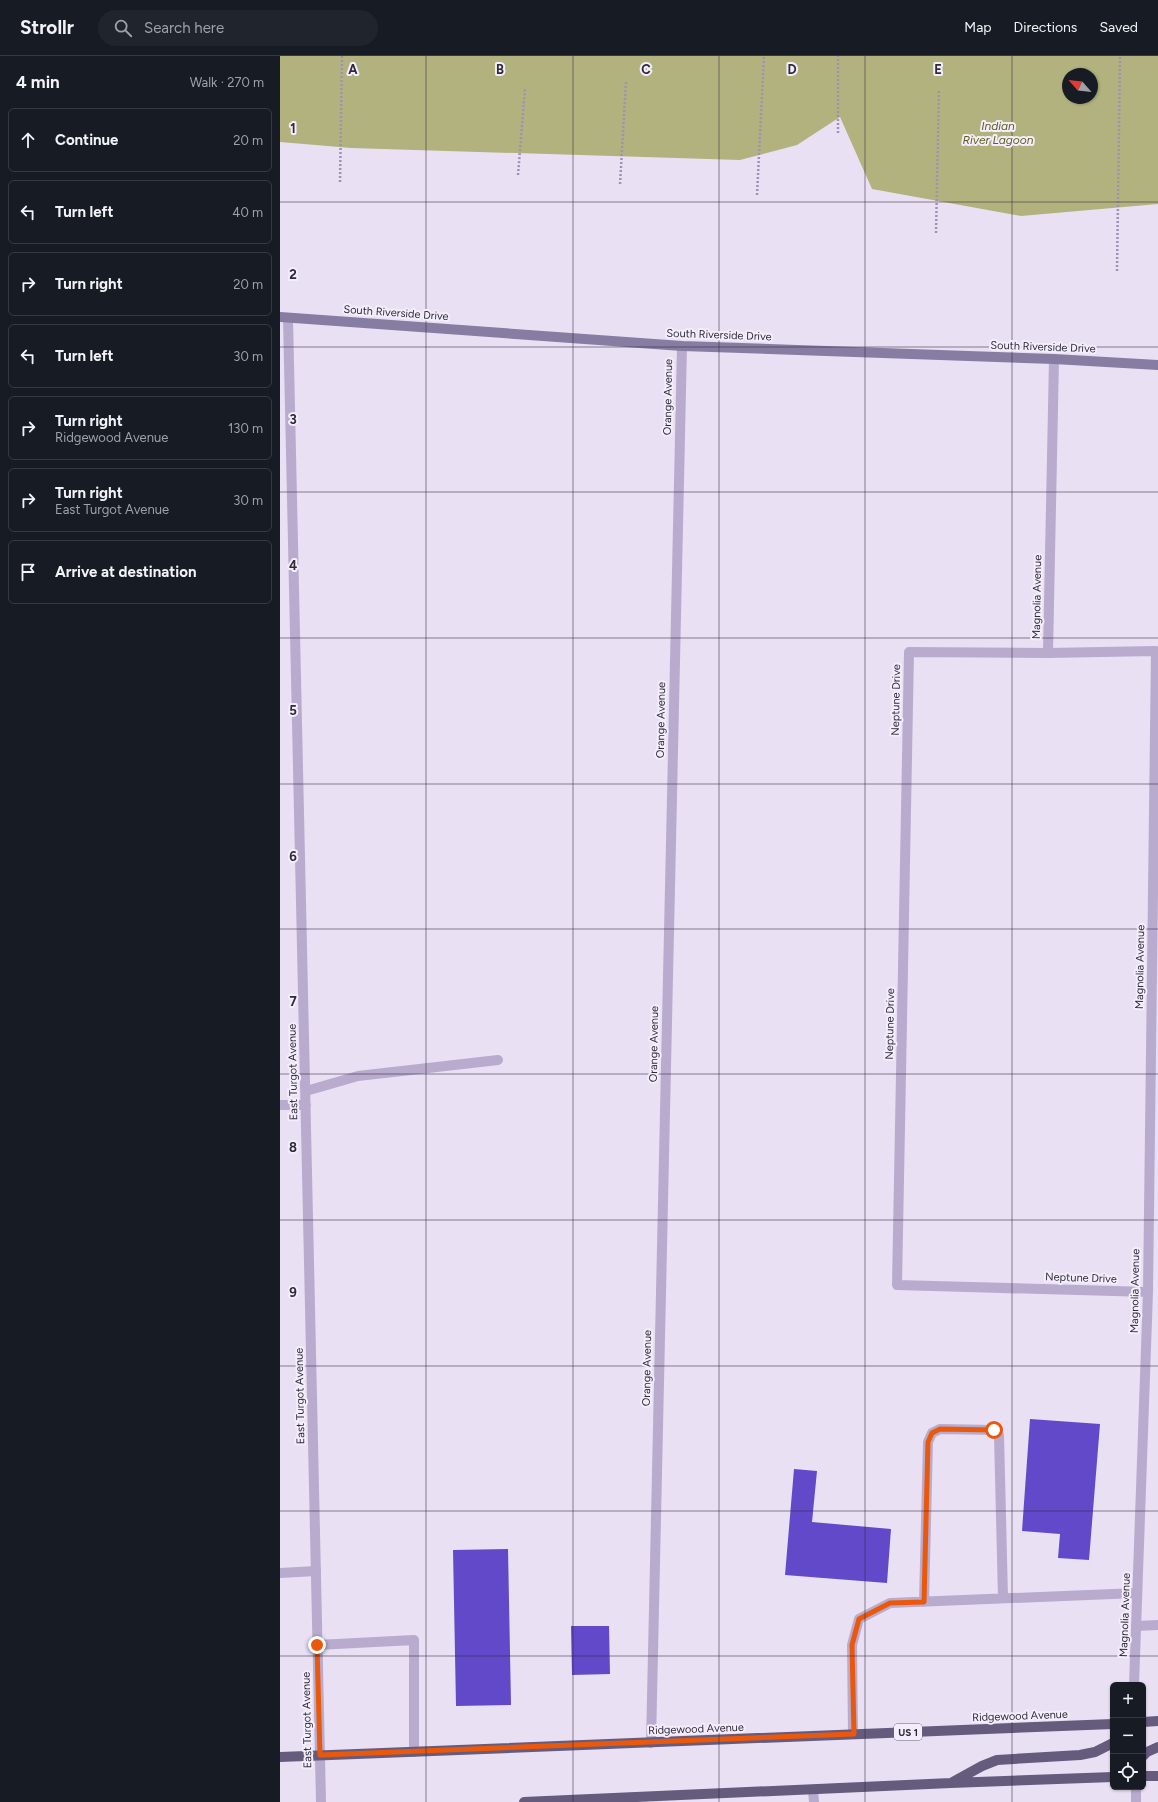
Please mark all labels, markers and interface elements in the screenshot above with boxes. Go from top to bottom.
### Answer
search box [98,10,378,46]
text: Strollr [20,16,74,39]
icon: search [112,17,134,39]
text: Search here [144,19,224,37]
text: Map [964,19,992,36]
text: Directions [1014,19,1077,36]
text: Saved [1099,19,1138,36]
text: A [348,62,358,77]
text: B [496,62,504,77]
text: C [641,62,651,77]
text: D [787,62,797,77]
text: E [934,62,942,77]
north arrow [1062,68,1098,104]
text: 4 min [16,72,60,92]
text: Walk · 270 m [190,75,264,90]
water label: Indian River Lagoon [963,119,1034,147]
text: 1 [290,121,296,136]
icon: ahead [17,129,39,151]
text: Continue [55,131,118,149]
text: 20 m [233,133,263,148]
icon: left [17,201,39,223]
text: Turn left [55,203,113,221]
text: 40 m [232,205,263,220]
text: 2 [289,267,297,282]
icon: right [17,273,39,295]
text: Turn right [55,275,123,293]
text: 20 m [233,277,263,292]
street label: South Riverside Drive [343,303,449,323]
street label: South Riverside Drive [666,327,772,343]
street label: South Riverside Drive [990,339,1096,355]
icon: left [17,345,39,367]
text: Turn left [55,347,113,365]
text: 30 m [233,349,263,364]
street label: Orange Avenue [661,359,675,435]
text: Turn right [55,412,123,430]
text: 3 [289,412,297,427]
icon: right [17,417,39,439]
text: 130 m [228,421,263,436]
text: Ridgewood Avenue [55,430,168,445]
text: Turn right [55,484,123,502]
icon: right [17,489,39,511]
text: 30 m [233,493,263,508]
text: East Turgot Avenue [55,502,169,517]
street label: Magnolia Avenue [1030,555,1044,639]
text: 4 [289,558,297,573]
icon: arrive [17,561,39,583]
text: Arrive at destination [55,563,196,581]
street label: Neptune Drive [889,664,903,736]
street label: Orange Avenue [654,682,668,758]
text: 5 [289,703,297,718]
text: 6 [289,849,297,864]
street label: Magnolia Avenue [1133,925,1147,1009]
street label: Neptune Drive [883,988,897,1060]
text: 7 [289,994,297,1009]
street label: Orange Avenue [647,1006,661,1082]
street label: East Turgot Avenue [286,1024,300,1120]
text: 8 [289,1140,297,1155]
street label: Magnolia Avenue [1128,1249,1142,1333]
street label: Neptune Drive [1045,1270,1117,1286]
text: 9 [289,1285,297,1300]
street label: Orange Avenue [640,1330,654,1406]
street label: East Turgot Avenue [293,1348,307,1444]
route start [985,1421,1003,1439]
street label: Magnolia Avenue [1117,1573,1133,1657]
route end [308,1636,326,1654]
street label: East Turgot Avenue [300,1672,314,1768]
map controls [1110,1682,1146,1790]
button: + [1110,1682,1146,1718]
street label: Ridgewood Avenue [972,1708,1068,1724]
button: − [1110,1718,1146,1754]
street label: Ridgewood Avenue [648,1721,744,1737]
road number: US 1 [894,1724,922,1740]
button: locate [1110,1754,1146,1790]

